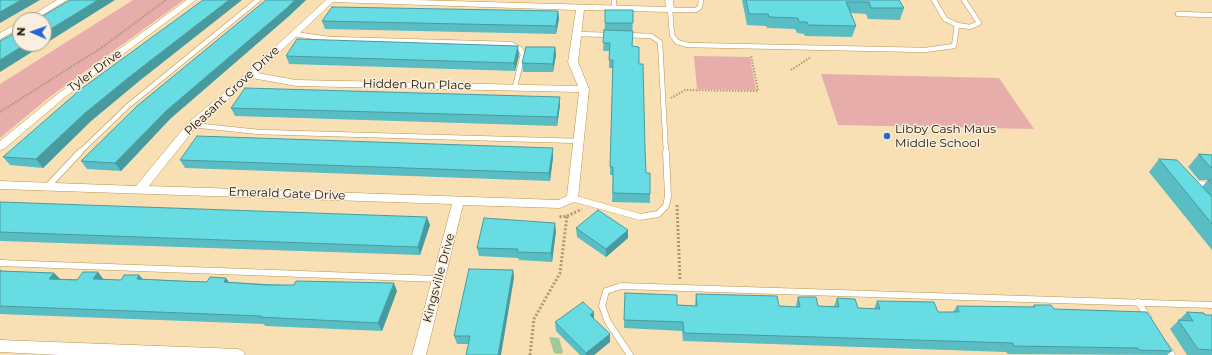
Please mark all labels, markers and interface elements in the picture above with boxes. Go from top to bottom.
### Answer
north arrow [12,12,52,52]
text: N [14,27,28,36]
street label: Pleasant Grove Drive [182,43,282,139]
street label: Tyler Drive [65,47,125,95]
street label: Hidden Run Place [363,77,471,93]
place label: Libby Cash Maus Middle School [895,122,996,150]
marker: Libby Cash Maus Middle School [882,131,892,141]
street label: Emerald Gate Drive [228,185,346,203]
street label: Kingsville Drive [420,232,458,324]

